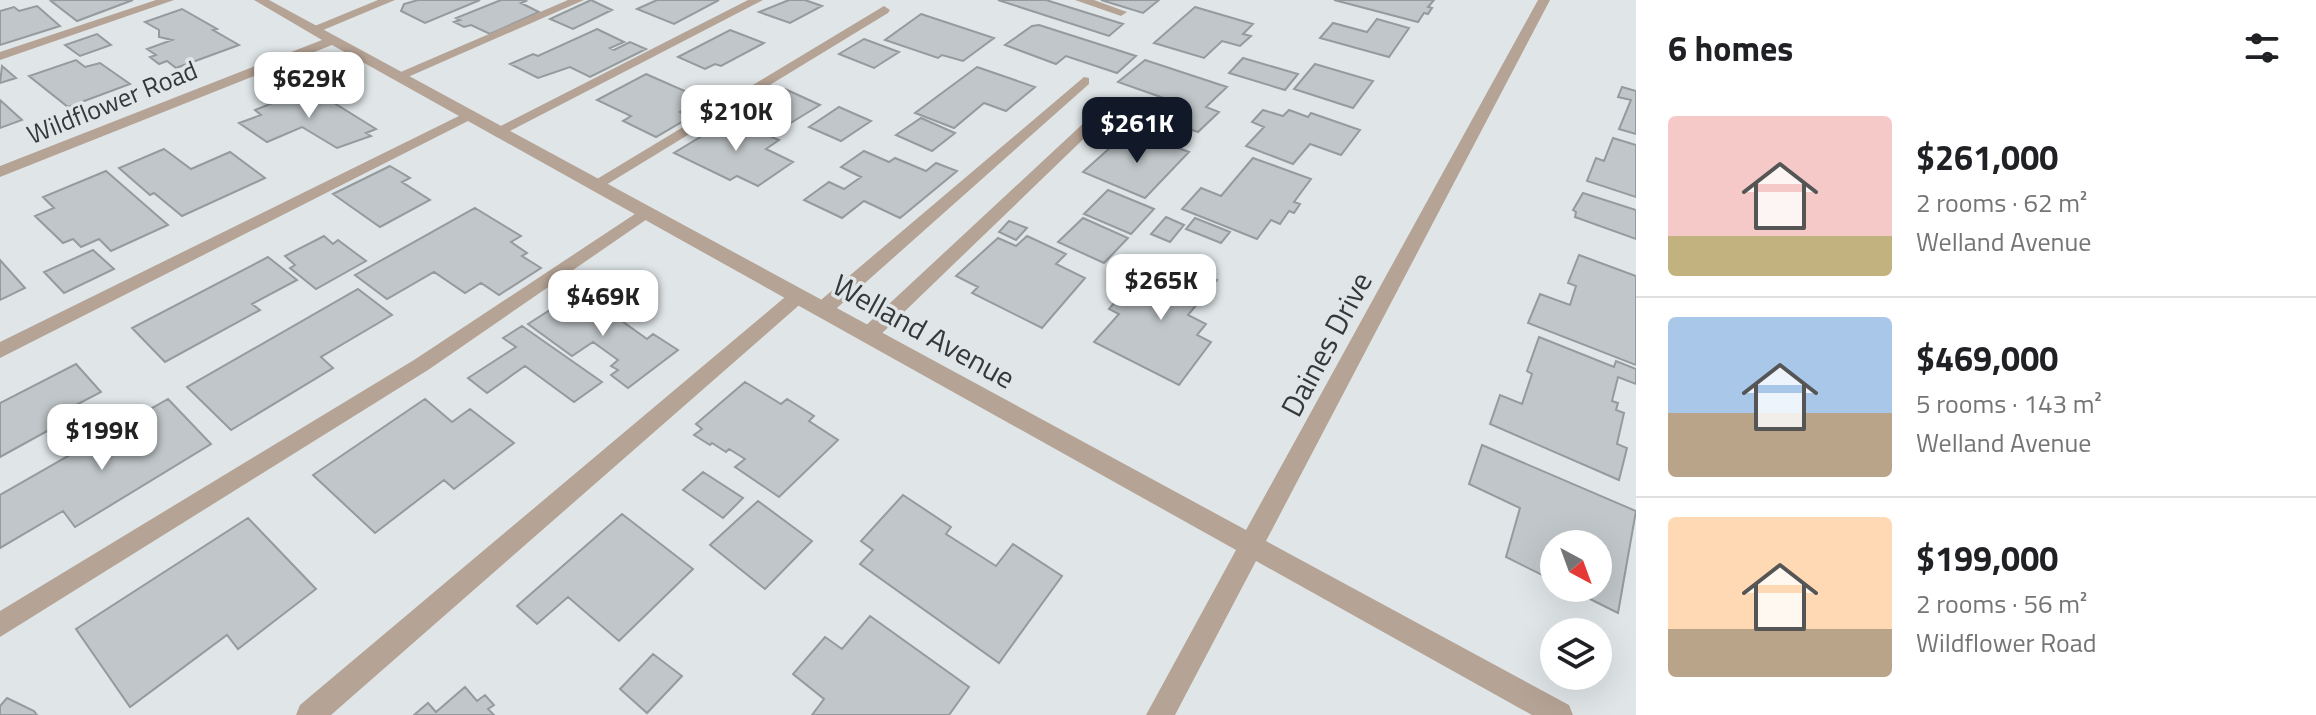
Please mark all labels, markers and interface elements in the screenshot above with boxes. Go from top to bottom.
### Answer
text: 6 homes [1668,22,1793,74]
icon: filters [2240,26,2284,70]
street label: Wildflower Road [21,50,203,154]
pin: $629K [253,52,365,120]
text: $629K [272,58,346,97]
pin: $210K [680,85,792,153]
text: $210K [699,91,773,130]
pin: $261K [1081,97,1193,165]
text: $261K [1100,103,1174,142]
text: $261,000 [1916,131,2058,183]
icon: home [1732,148,1828,244]
text: 2 rooms · 62 m² [1916,183,2087,222]
text: Welland Avenue [1916,222,2091,261]
pin: $265K [1105,254,1217,322]
text: $265K [1124,260,1198,299]
street label: Welland Avenue [824,262,1024,400]
street label: Daines Drive [1269,263,1383,425]
pin: $469K [547,270,659,338]
text: $469K [566,276,640,315]
text: $469,000 [1916,332,2058,384]
icon: home [1732,349,1828,445]
text: 5 rooms · 143 m² [1916,384,2102,423]
pin: $199K [46,404,158,472]
text: $199K [65,410,139,449]
text: Welland Avenue [1916,423,2091,462]
north arrow [1540,530,1612,602]
map controls [1540,530,1612,690]
text: $199,000 [1916,532,2058,584]
icon: home [1732,549,1828,645]
text: 2 rooms · 56 m² [1916,584,2087,623]
button: layers [1540,618,1612,690]
text: Wildflower Road [1916,623,2097,662]

